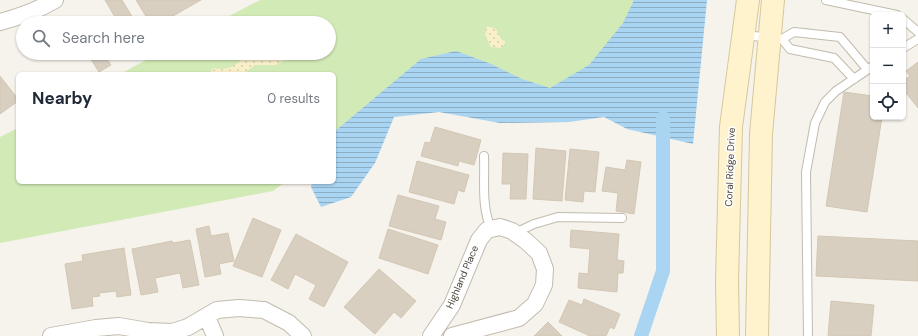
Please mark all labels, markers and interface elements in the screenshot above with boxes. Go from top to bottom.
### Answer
map controls [870,12,906,120]
button: + [870,12,906,48]
search box [16,16,336,60]
icon: search [30,27,52,49]
text: Search here [62,28,145,48]
button: − [870,48,906,84]
button: locate [870,84,906,120]
text: Nearby [32,87,92,109]
text: 0 results [267,90,320,107]
street label: Coral Ridge Drive [722,127,738,207]
street label: Highland Place [443,243,481,311]

